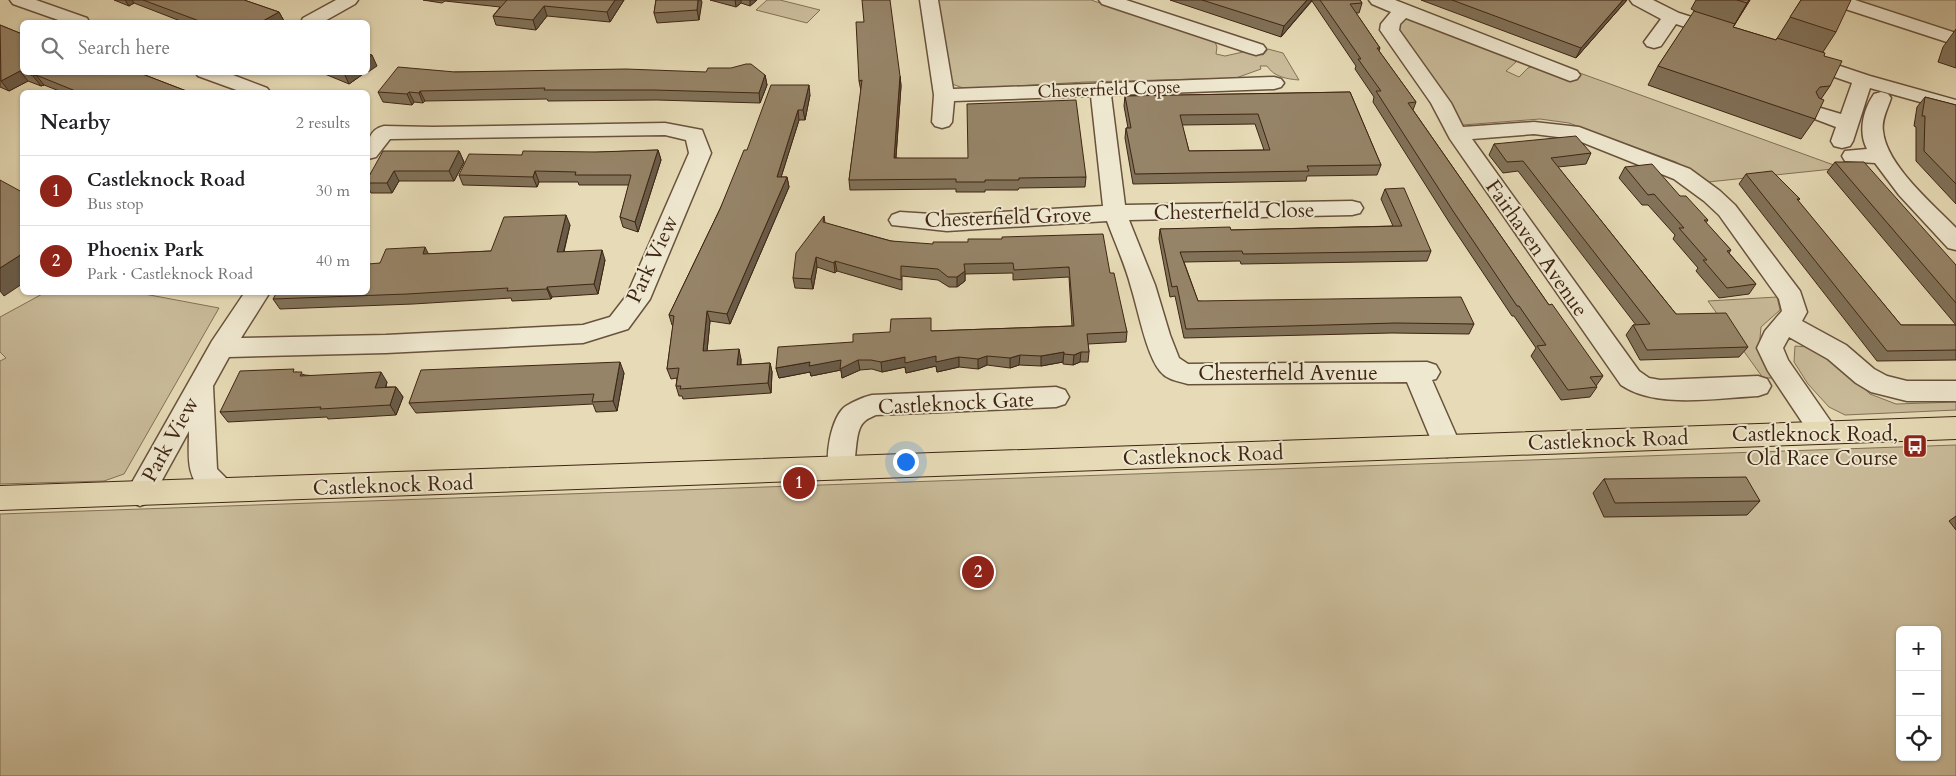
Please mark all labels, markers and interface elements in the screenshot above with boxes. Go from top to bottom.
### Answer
search box [20,20,370,75]
icon: search [38,34,66,62]
text: Search here [78,35,170,61]
street label: Chesterfield Copse [1037,75,1181,104]
text: Nearby [40,108,111,137]
text: 2 results [296,112,350,134]
text: Castleknock Road [87,167,245,193]
street label: Fairhaven Avenue [1479,174,1595,323]
text: 1 [52,180,60,202]
text: 30 m [316,180,350,202]
text: Bus stop [87,193,144,215]
street label: Chesterfield Close [1153,196,1315,227]
street label: Chesterfield Grove [924,200,1092,235]
street label: Park View [620,210,685,308]
text: Phoenix Park [87,237,204,263]
text: 2 [52,250,60,272]
text: 40 m [316,250,350,272]
text: Park · Castleknock Road [87,263,253,285]
street label: Chesterfield Avenue [1198,359,1378,388]
street label: Castleknock Gate [877,385,1035,422]
street label: Park View [135,391,206,487]
place label: Castleknock Road, Old Race Course [1732,420,1898,473]
street label: Castleknock Road [1527,423,1689,458]
bus stop icon: Castleknock Road, Old Race Course [1902,433,1928,459]
street label: Castleknock Road [1122,438,1284,473]
your location [893,449,919,475]
pin: 1 [783,464,815,502]
street label: Castleknock Road [312,468,474,503]
pin: 2 [962,553,994,591]
map controls [1896,626,1941,761]
button: + [1896,626,1941,671]
button: − [1896,671,1941,716]
button: locate [1896,716,1941,761]

